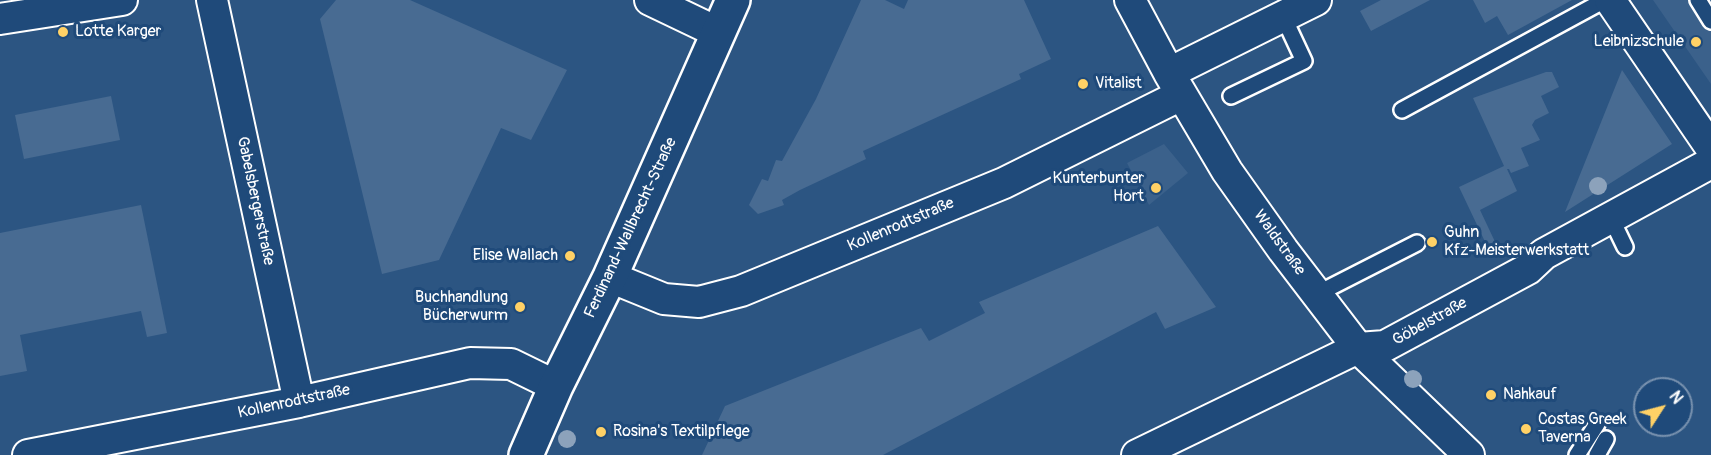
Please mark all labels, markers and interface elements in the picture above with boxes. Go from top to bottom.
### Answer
place label: Lotte Karger [75,22,161,42]
marker: Lotte Karger [56,25,70,39]
place label: Leibnizschule [1594,32,1684,52]
marker: Leibnizschule [1689,35,1703,49]
place label: Vitalist [1095,74,1142,94]
marker: Vitalist [1076,77,1090,91]
street label: Gabelsbergerstraße [232,135,278,267]
street label: Ferdinand-Wallbrecht-Straße [581,135,681,321]
place label: Kunterbunter Hort [1053,169,1144,207]
marker: Kunterbunter Hort [1149,181,1163,195]
street label: Kollenrodtstraße [845,194,957,256]
street label: Waldstraße [1249,207,1309,279]
place label: Guhn Kfz-Meisterwerkstatt [1444,223,1589,261]
marker: Guhn Kfz-Meisterwerkstatt [1425,235,1439,249]
place label: Elise Wallach [473,246,558,266]
marker: Elise Wallach [563,249,577,263]
place label: Buchhandlung Bücherwurm [415,288,508,326]
street label: Göbelstraße [1389,294,1471,350]
marker: Buchhandlung Bücherwurm [513,300,527,314]
north arrow [1633,377,1693,437]
street label: Kollenrodtstraße [236,381,352,423]
place label: Nahkauf [1503,385,1557,405]
text: N [1665,387,1687,408]
marker: Nahkauf [1484,388,1498,402]
place label: Costas Greek Taverna [1538,410,1627,448]
place label: Rosina's Textilpflege [613,422,750,442]
marker: Costas Greek Taverna [1519,422,1533,436]
marker: Rosina's Textilpflege [594,425,608,439]

